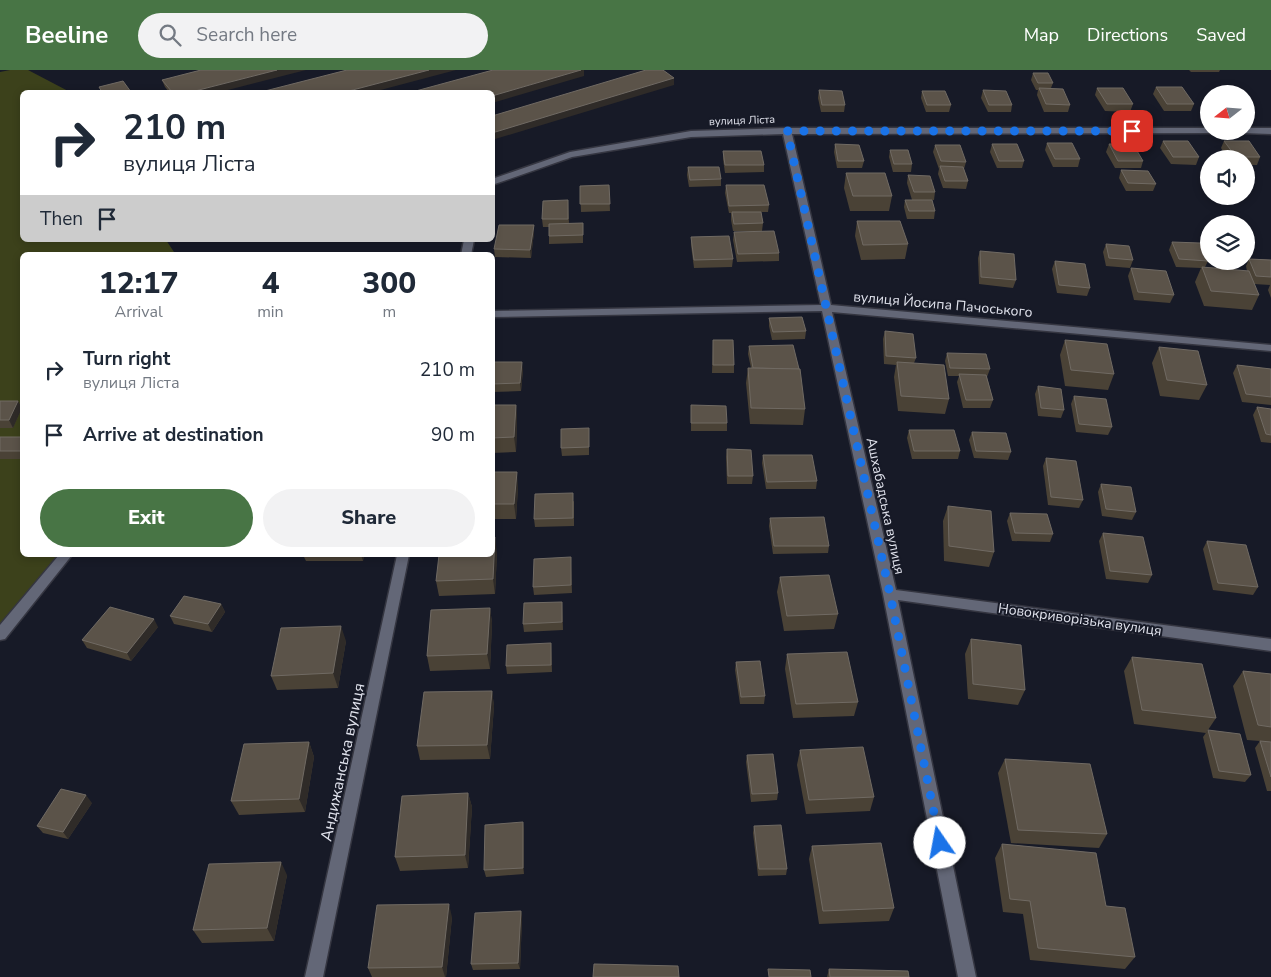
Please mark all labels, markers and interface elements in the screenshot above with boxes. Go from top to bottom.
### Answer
search box [138,13,488,58]
text: Beeline [25,19,108,51]
icon: search [156,21,184,49]
text: Search here [196,22,297,48]
text: Map [1024,23,1059,47]
text: Directions [1087,23,1168,47]
text: Saved [1196,23,1246,47]
north arrow [1200,85,1255,140]
map controls [1200,85,1255,270]
text: 210 m [123,104,226,151]
icon: right [40,110,105,175]
pin [1111,110,1153,152]
street label: вулиця Ліста [709,112,776,129]
icon: arrive [1118,117,1146,145]
text: вулиця Ліста [123,149,256,179]
button: sound [1200,150,1255,205]
icon: arrive [93,205,121,233]
text: Then [40,206,83,232]
button: layers [1200,215,1255,270]
text: 12:17 [99,263,178,304]
text: 4 [261,263,279,304]
text: 300 [362,263,416,304]
street label: вулиця Йосипа Пачоського [853,287,1033,322]
text: Arrival [115,301,163,323]
text: min [257,301,284,323]
text: m [382,301,396,323]
text: Turn right [83,346,170,372]
icon: right [40,356,68,384]
text: 210 m [420,357,475,383]
text: вулиця Ліста [83,372,180,394]
icon: arrive [40,421,68,449]
text: Arrive at destination [83,422,264,448]
text: 90 m [431,422,475,448]
street label: Ашхабадська вулиця [862,436,909,576]
button: Exit [40,489,253,547]
button: Share [263,489,475,547]
street label: Новокриворізька вулиця [997,599,1163,640]
street label: Андижанська вулиця [315,681,370,843]
position arrow [913,816,965,868]

